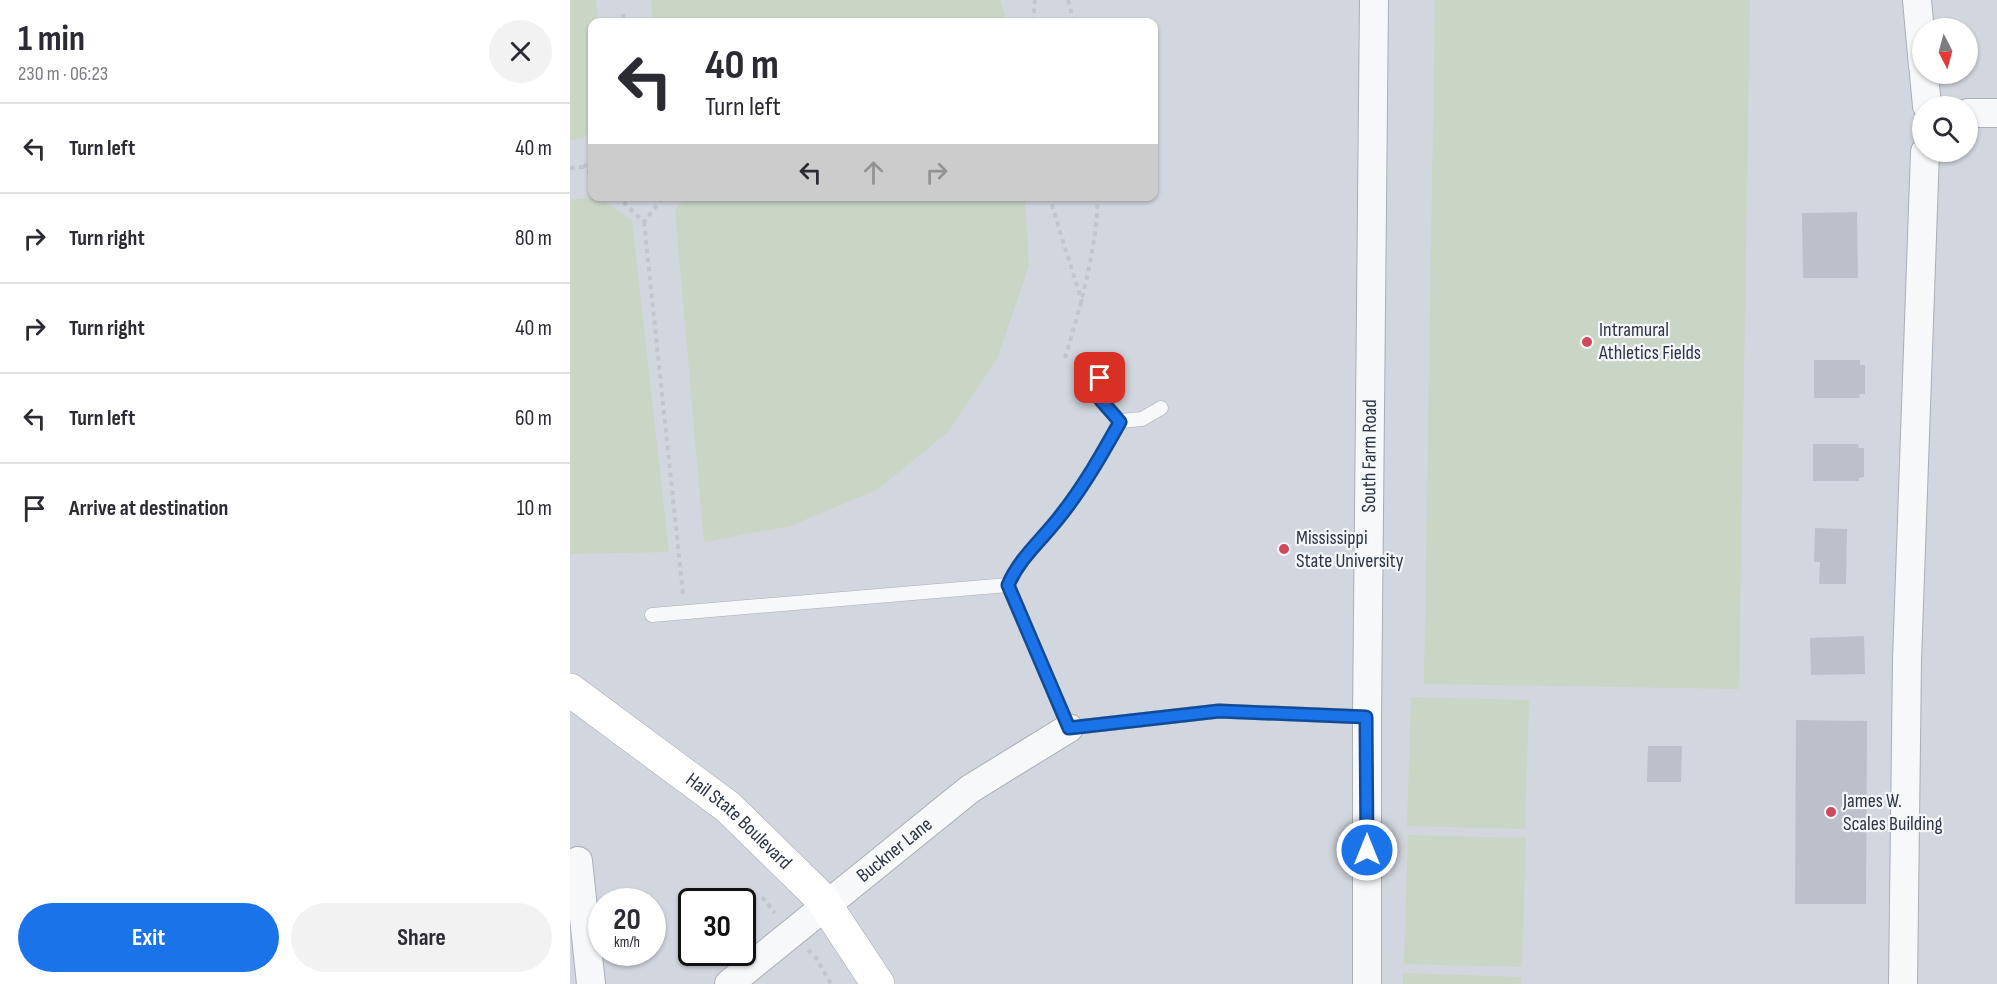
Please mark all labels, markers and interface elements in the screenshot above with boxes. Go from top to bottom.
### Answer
text: 1 min [18,18,85,61]
north arrow [1912,18,1978,84]
map controls [1912,18,1978,162]
button: close [489,20,552,83]
text: 40 m [705,40,779,91]
icon: left [606,42,684,120]
text: 230 m · 06:23 [18,62,108,86]
text: Turn left [705,91,781,123]
button: search [1912,96,1978,162]
icon: left [18,132,51,165]
text: Turn left [69,135,135,162]
text: 40 m [515,135,552,162]
icon: left [794,156,827,189]
icon: ahead [857,156,890,189]
icon: right [920,156,953,189]
icon: right [18,222,51,255]
text: Turn right [69,225,145,252]
text: 80 m [515,225,552,252]
icon: right [18,312,51,345]
text: Turn right [69,315,145,342]
text: 40 m [515,315,552,342]
place label: Intramural Athletics Fields [1598,318,1701,365]
marker: Intramural Athletics Fields [1580,335,1594,349]
pin [1074,352,1125,403]
icon: arrive [1083,361,1116,394]
street label: South Farm Road [1357,399,1382,513]
icon: left [18,402,51,435]
text: Turn left [69,405,135,432]
text: 60 m [515,405,552,432]
icon: arrive [18,492,51,525]
text: Arrive at destination [69,495,228,522]
text: 10 m [517,495,552,522]
place label: Mississippi State University [1296,526,1404,573]
marker: Mississippi State University [1277,542,1291,556]
street label: Hail State Boulevard [681,768,797,875]
place label: James W. Scales Building [1842,789,1942,836]
marker: James W. Scales Building [1824,805,1838,819]
street label: Buckner Lane [852,812,937,888]
position arrow [1335,818,1399,882]
speed limit sign: 30 [678,888,756,966]
text: 20 [613,902,641,938]
button: Exit [18,903,279,972]
button: Share [291,903,552,972]
text: km/h [614,933,640,952]

